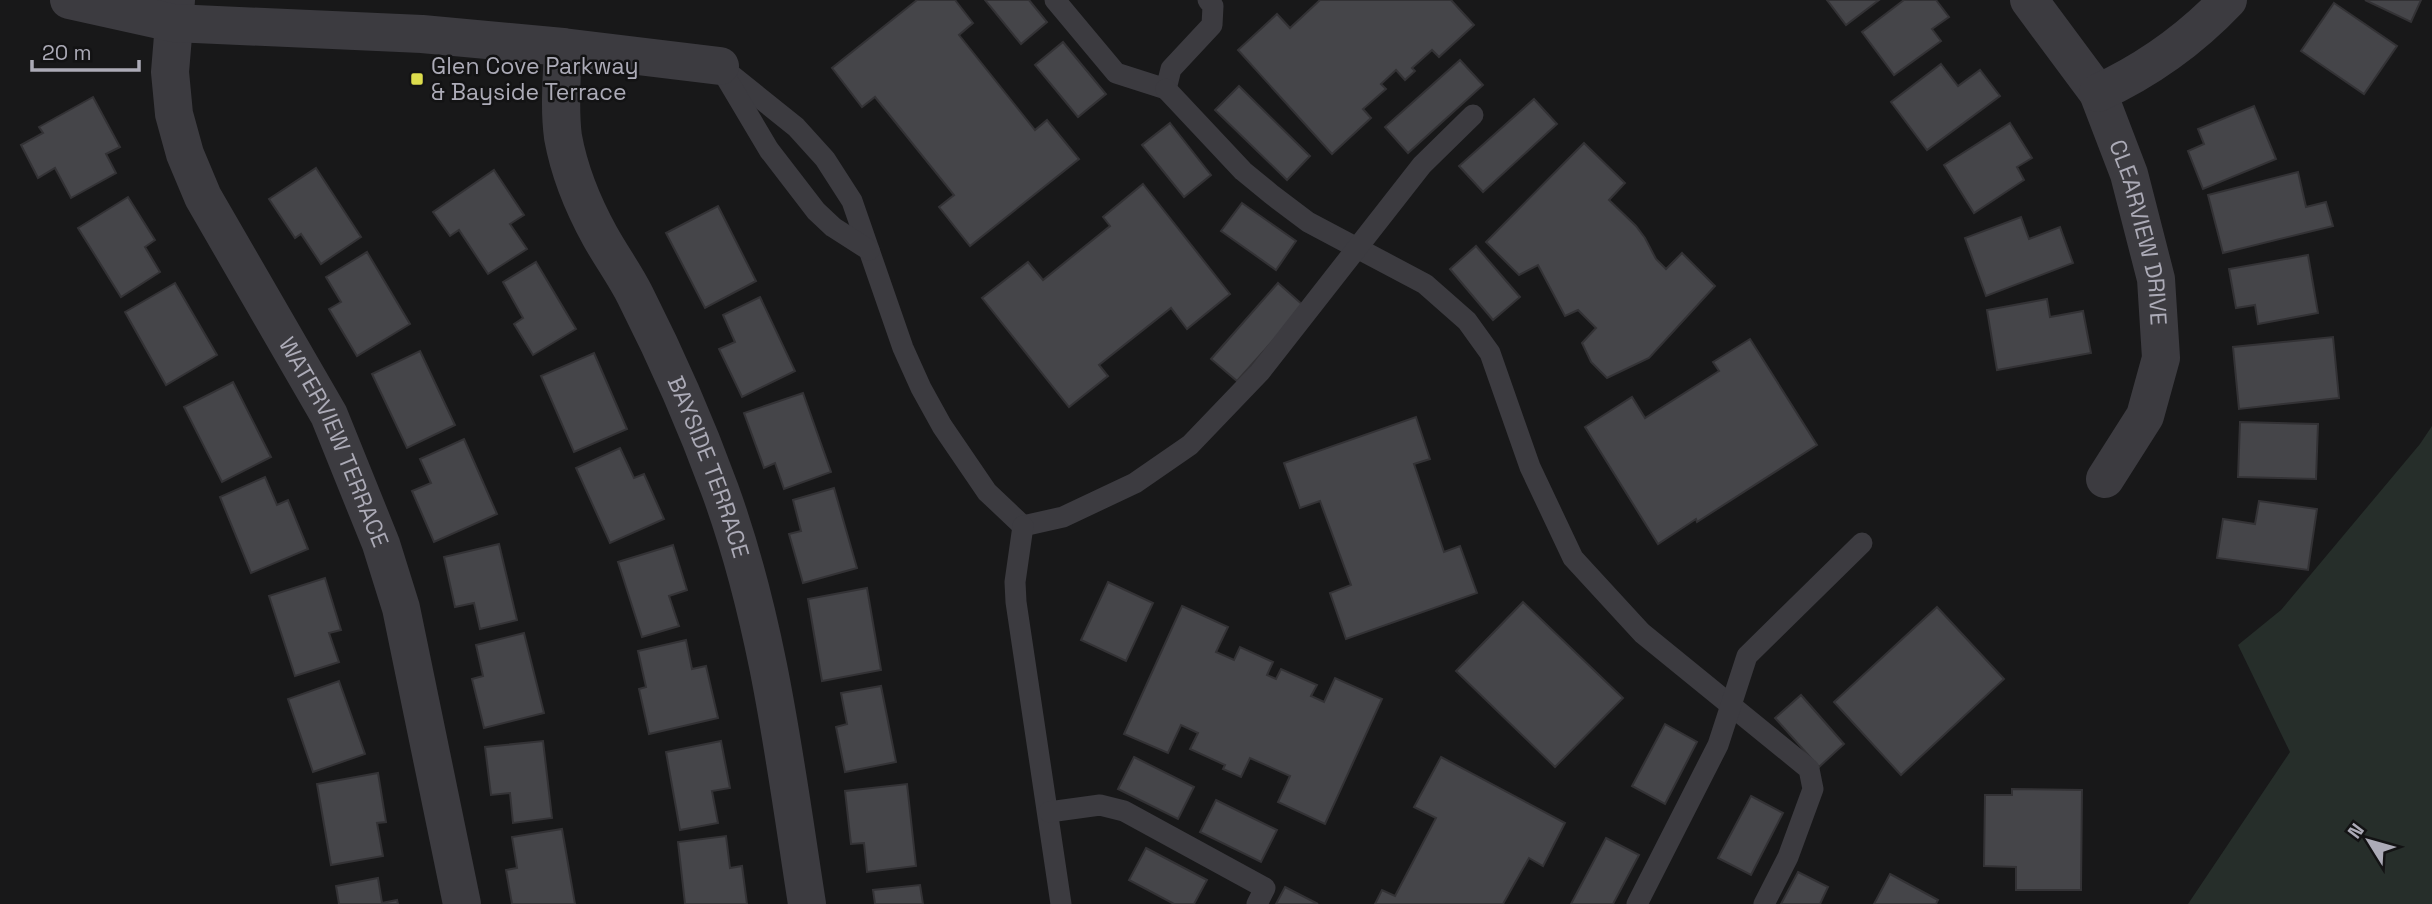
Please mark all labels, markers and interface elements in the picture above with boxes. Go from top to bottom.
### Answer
scale bar [32,28,138,72]
text: 20 m [42,39,92,66]
place label: Glen Cove Parkway & Bayside Terrace [431,51,638,107]
marker: Glen Cove Parkway & Bayside Terrace [409,71,425,87]
street label: CLEARVIEW DRIVE [2102,135,2174,326]
street label: WATERVIEW TERRACE [272,332,396,551]
street label: BAYSIDE TERRACE [661,371,756,561]
north arrow [2334,806,2404,876]
text: N [2342,818,2370,844]

